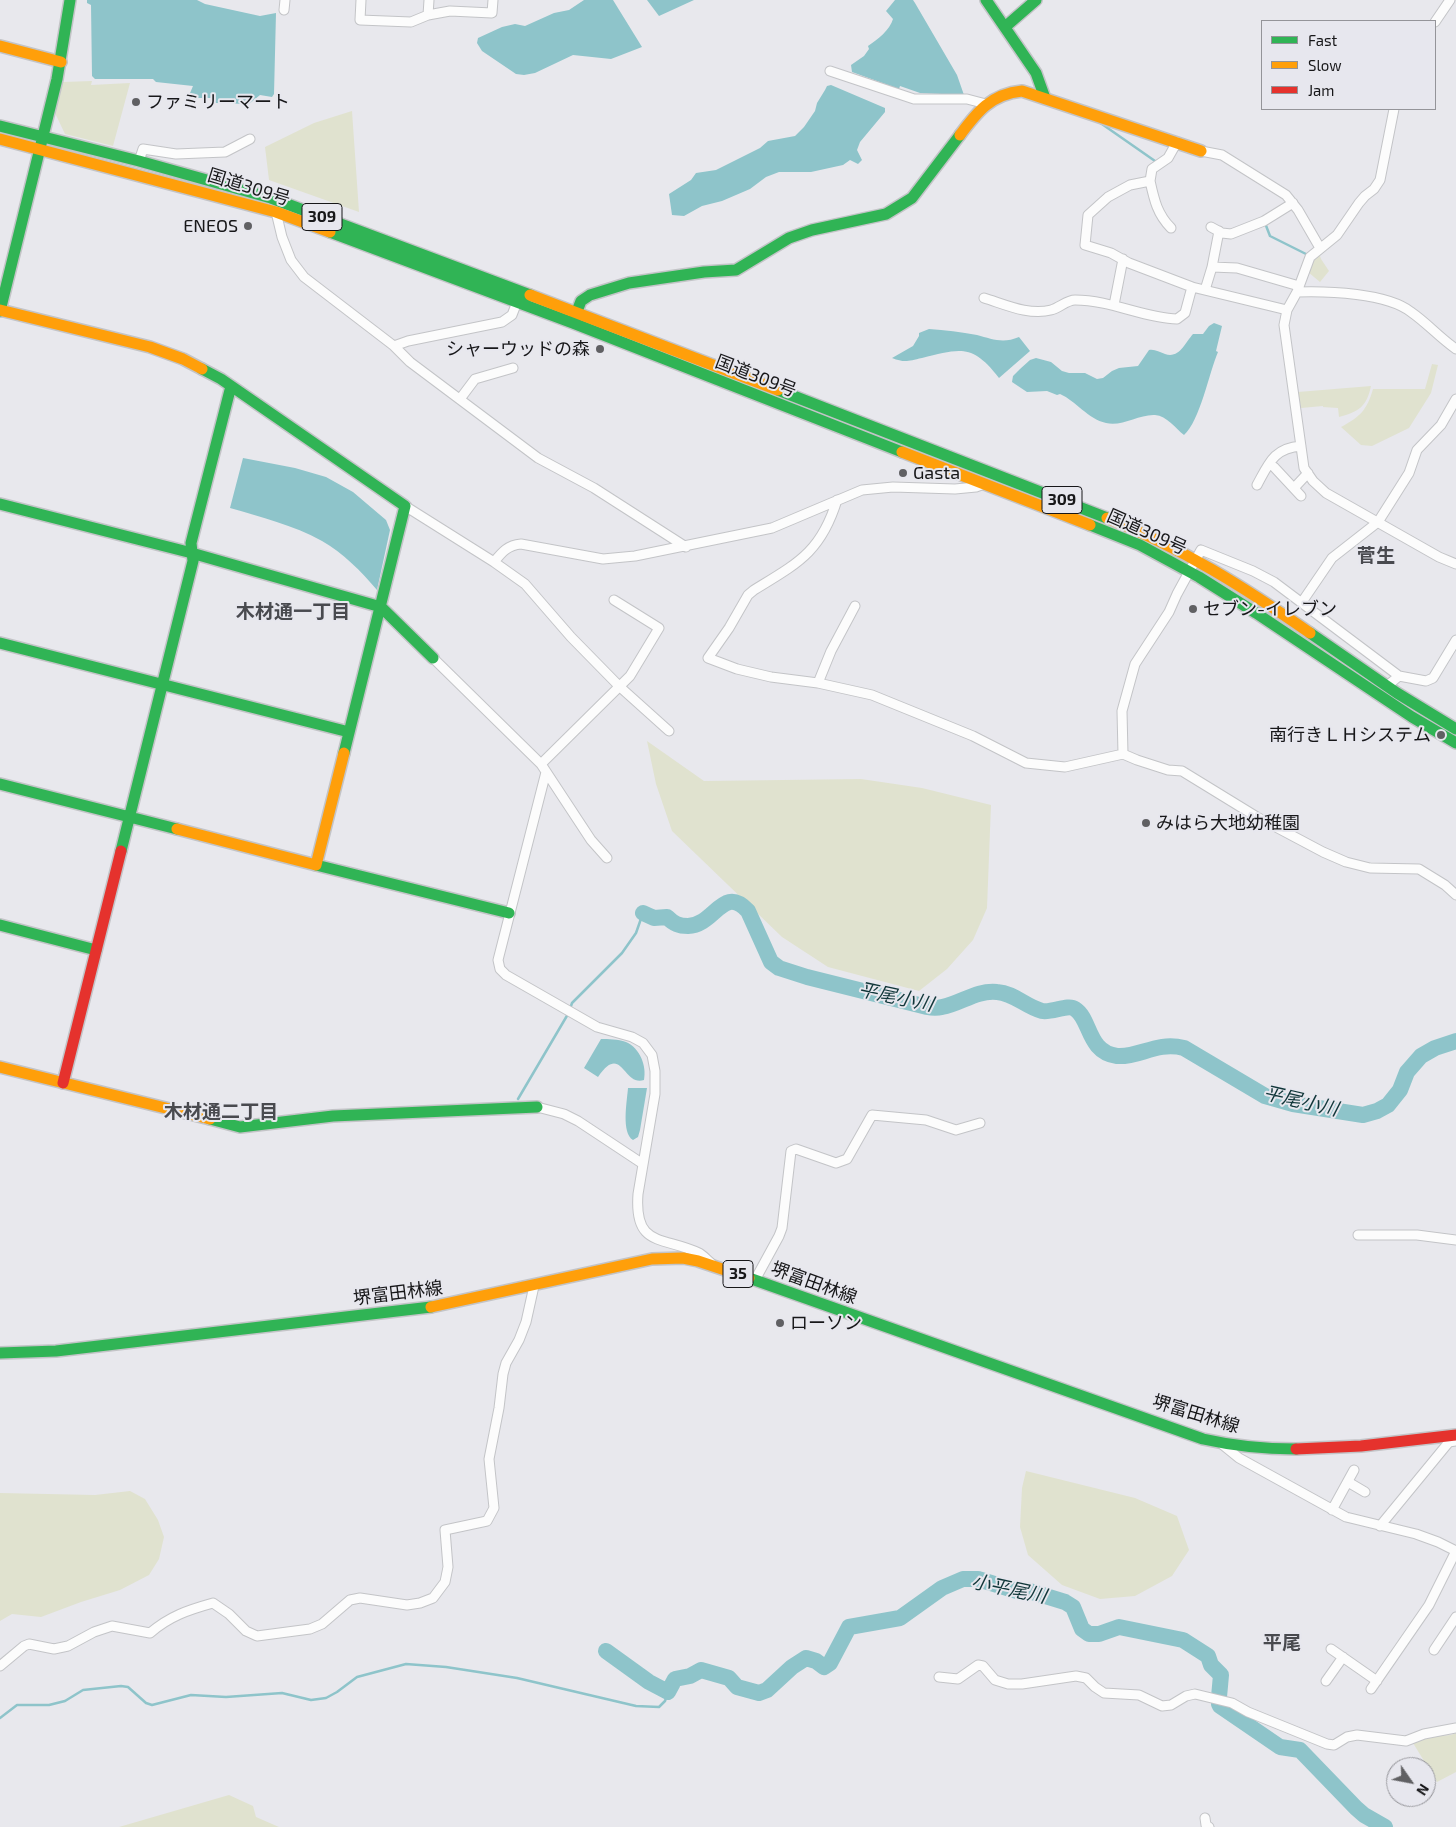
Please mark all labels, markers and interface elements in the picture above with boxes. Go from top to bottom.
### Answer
legend [1261,20,1436,110]
text: Fast [1308,31,1337,49]
text: Slow [1308,56,1342,74]
text: Jam [1308,81,1334,99]
place label: ファミリーマート [146,91,290,113]
marker: ファミリーマート [130,96,142,108]
street label: 国道309号 [205,164,293,210]
road number: 309 [302,203,342,230]
place label: ENEOS [183,215,238,237]
marker: ENEOS [242,220,254,232]
place label: シャーウッドの森 [446,338,590,360]
marker: シャーウッドの森 [594,343,606,355]
street label: 国道309号 [712,351,800,401]
place label: Gasta [913,462,960,484]
marker: Gasta [897,467,909,479]
road number: 309 [1042,486,1082,514]
street label: 国道309号 [1104,505,1190,559]
district label: 菅生 [1357,545,1395,567]
place label: セブン-イレブン [1203,598,1337,620]
district label: 木材通一丁目 [236,601,350,623]
marker: セブン-イレブン [1187,603,1199,615]
place label: 南行きＬＨシステム [1269,724,1431,746]
marker: 南行きＬＨシステム [1435,729,1447,741]
place label: みはら大地幼稚園 [1156,812,1300,834]
marker: みはら大地幼稚園 [1140,817,1152,829]
water label: 平尾小川 [856,978,936,1016]
water label: 平尾小川 [1261,1081,1341,1121]
district label: 木材通二丁目 [164,1101,278,1123]
street label: 堺富田林線 [768,1257,860,1309]
road number: 35 [723,1260,753,1288]
street label: 堺富田林線 [352,1277,444,1309]
place label: ローソン [790,1312,862,1334]
marker: ローソン [774,1317,786,1329]
street label: 堺富田林線 [1150,1391,1242,1437]
water label: 小平尾川 [969,1570,1049,1608]
district label: 平尾 [1263,1632,1301,1654]
north arrow [1386,1757,1436,1807]
text: N [1413,1781,1433,1799]

